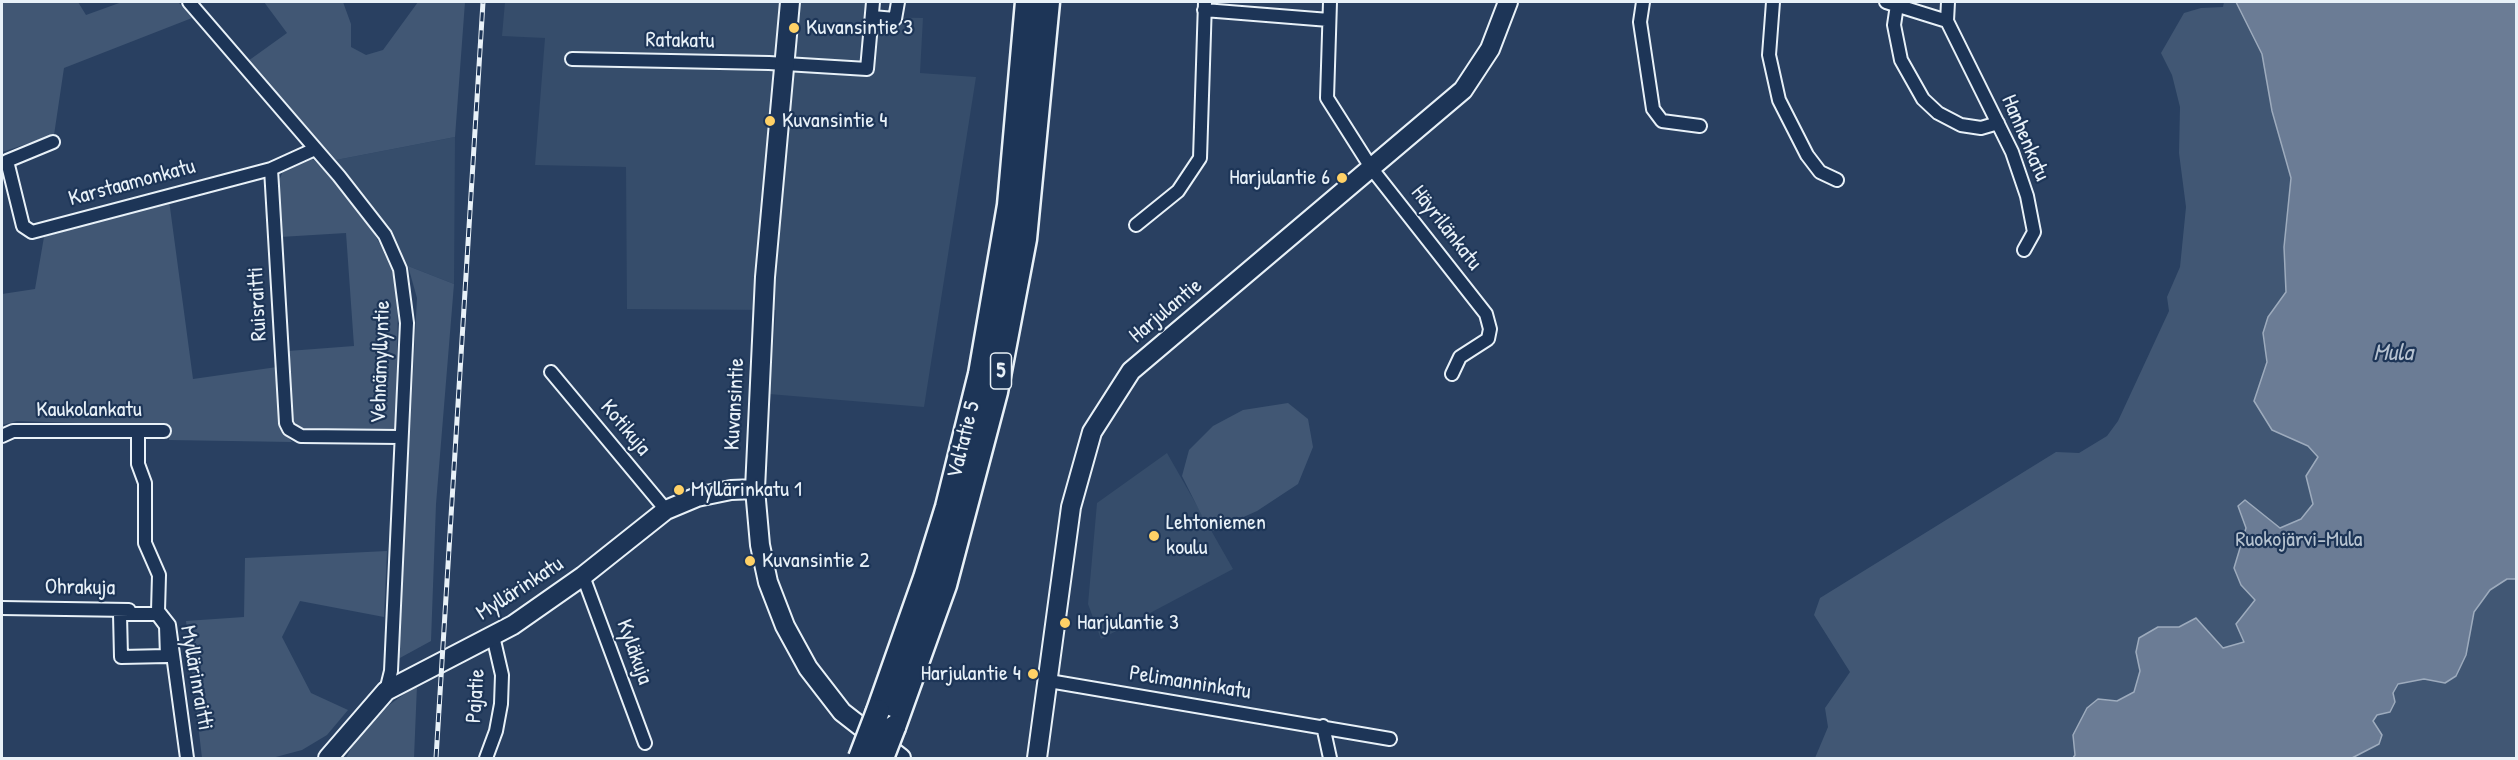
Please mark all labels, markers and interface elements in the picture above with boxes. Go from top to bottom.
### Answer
place label: Kuvansintie 3 [806,15,913,41]
marker: Kuvansintie 3 [787,21,801,35]
street label: Ratakatu [645,27,715,55]
street label: Hanhenkatu [1995,91,2055,185]
place label: Kuvansintie 4 [782,108,888,134]
marker: Kuvansintie 4 [763,114,777,128]
street label: Karstaamonkatu [66,153,198,213]
place label: Harjulantie 6 [1229,165,1330,191]
marker: Harjulantie 6 [1335,171,1349,185]
street label: Häyrilänkatu [1405,180,1487,276]
street label: Ruisraitti [243,266,273,342]
street label: Harjulantie [1124,273,1208,349]
street label: Vehnämyllyntie [366,300,396,424]
water label: Mula [2373,340,2413,368]
road number: 5 [990,353,1012,389]
street label: Kuvansintie [719,357,751,451]
street label: Kotikuja [594,395,656,461]
street label: Kaukolankatu [36,397,142,423]
street label: Valtatie 5 [942,399,986,481]
place label: Myllärinkatu 1 [691,477,802,503]
marker: Myllärinkatu 1 [672,483,686,497]
place label: Lehtoniemen koulu [1166,510,1266,562]
park label: Ruokojärvi-Mula [2236,527,2362,553]
marker: Lehtoniemen koulu [1147,529,1161,543]
place label: Kuvansintie 2 [762,548,870,574]
street label: Myllärinkatu [472,551,568,627]
marker: Kuvansintie 2 [743,554,757,568]
street label: Ohrakuja [45,574,115,602]
place label: Harjulantie 3 [1077,610,1179,636]
street label: Kyläkuja [610,616,658,688]
marker: Harjulantie 3 [1058,616,1072,630]
street label: Myllärinraitti [174,624,218,732]
street label: Pelimanninkatu [1127,660,1253,706]
place label: Harjulantie 4 [921,661,1021,687]
marker: Harjulantie 4 [1026,667,1040,681]
street label: Pajatie [461,668,491,724]

